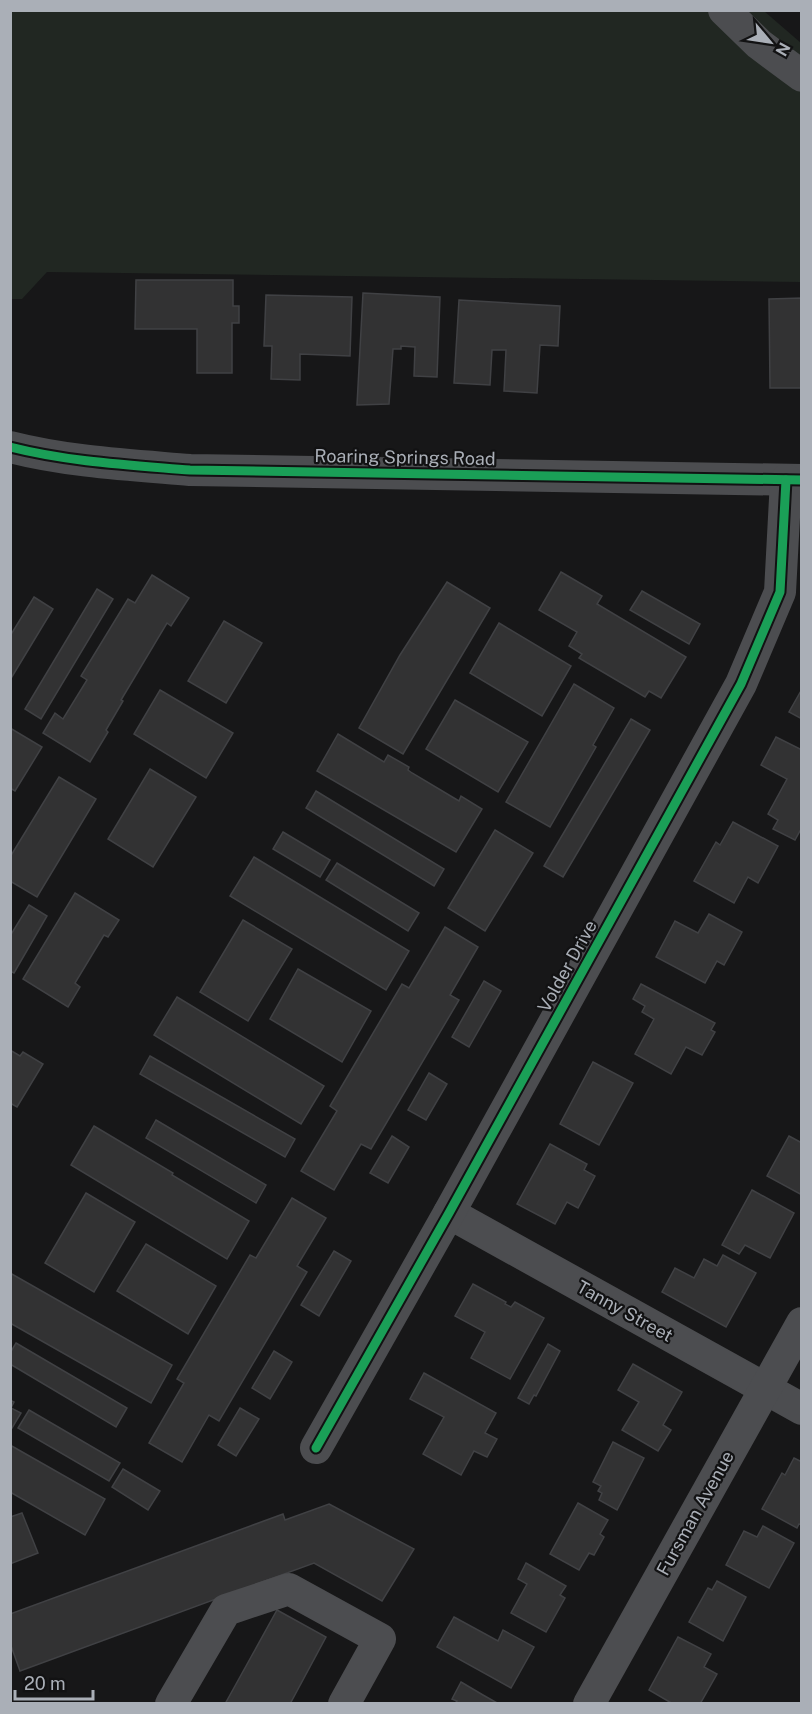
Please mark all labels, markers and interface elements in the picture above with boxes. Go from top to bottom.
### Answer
north arrow [740,12,800,72]
text: N [771,39,794,59]
street label: Roaring Springs Road [314,445,496,469]
street label: Volder Drive [533,916,601,1016]
street label: Tanny Street [573,1276,677,1346]
street label: Fursman Avenue [652,1447,738,1579]
scale bar [15,1663,93,1701]
text: 20 m [24,1673,66,1694]

